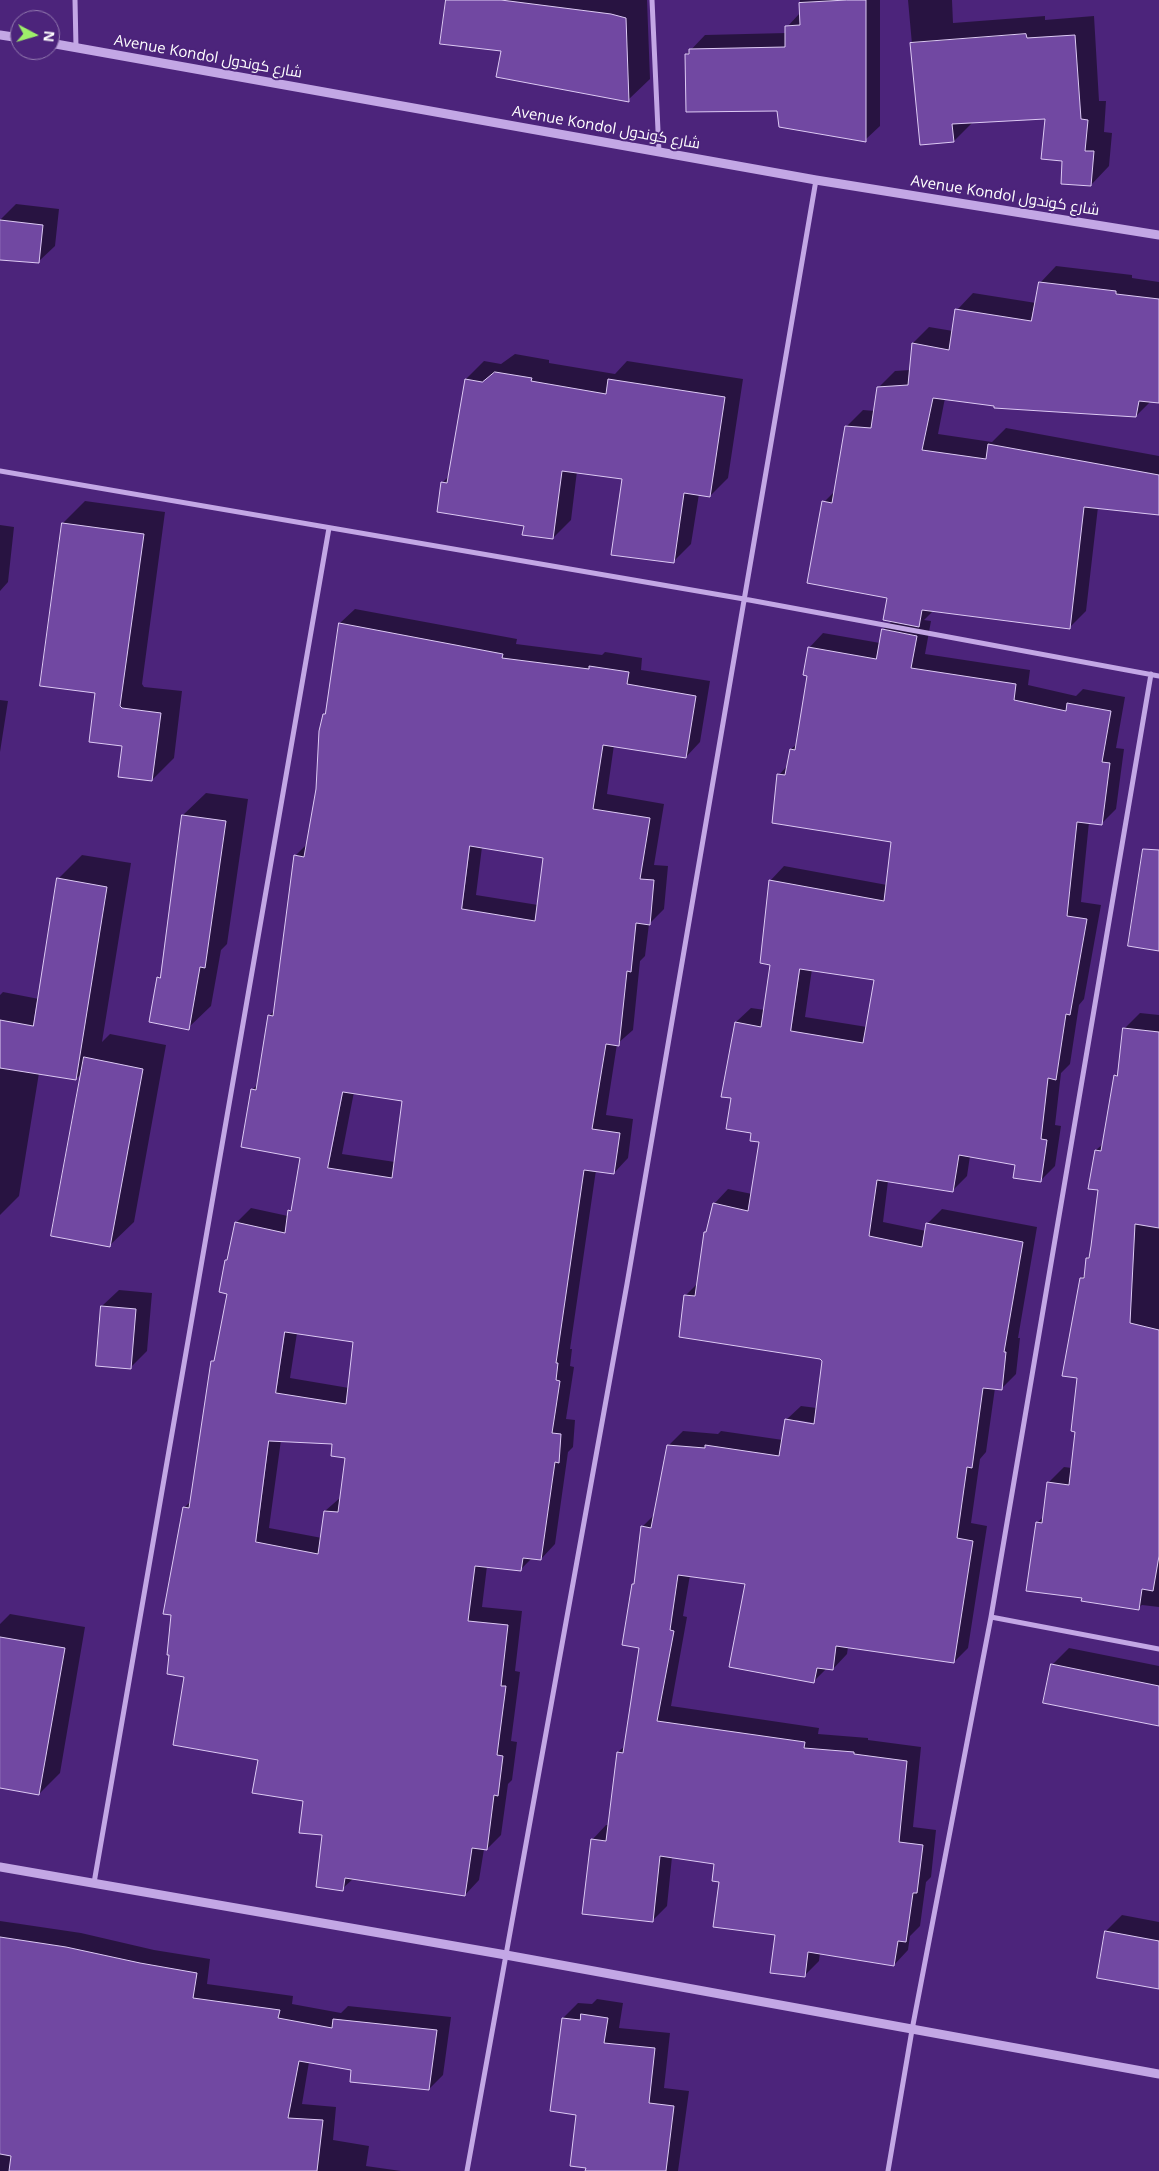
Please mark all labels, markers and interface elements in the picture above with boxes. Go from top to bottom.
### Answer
north arrow [10,10,60,60]
text: N [39,30,59,43]
street label: Avenue Kondol شارع كوندول [113,32,303,82]
street label: Avenue Kondol شارع كوندول [511,103,701,153]
street label: Avenue Kondol شارع كوندول [909,172,1101,220]

